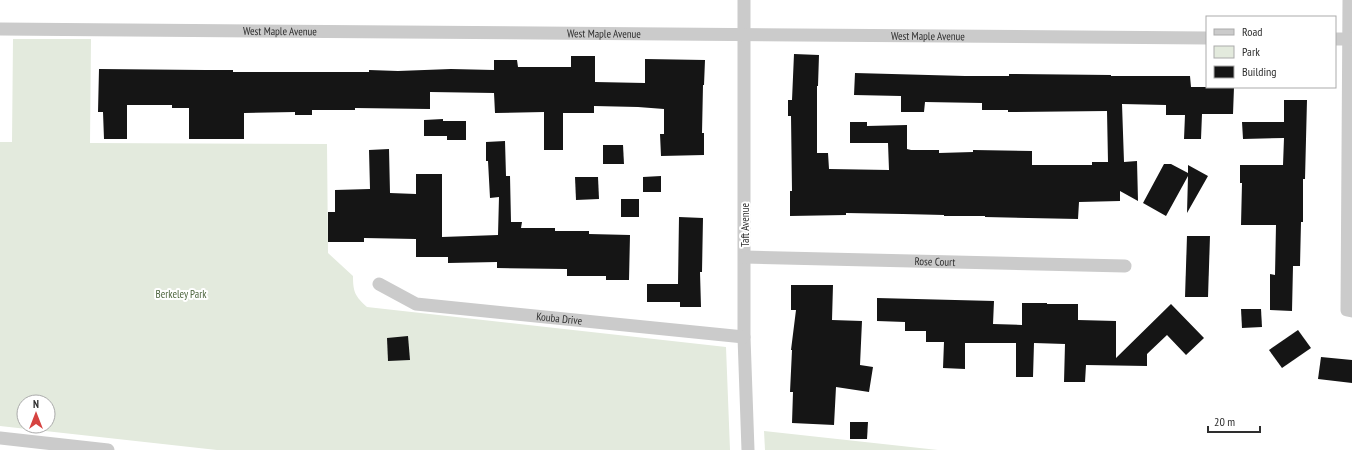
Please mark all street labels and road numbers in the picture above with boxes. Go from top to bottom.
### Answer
street label: West Maple Avenue [243,24,317,38]
street label: West Maple Avenue [567,26,641,41]
street label: West Maple Avenue [891,29,965,43]
street label: Taft Avenue [738,203,752,247]
street label: Rose Court [914,254,956,269]
street label: Kouba Drive [536,309,583,328]

